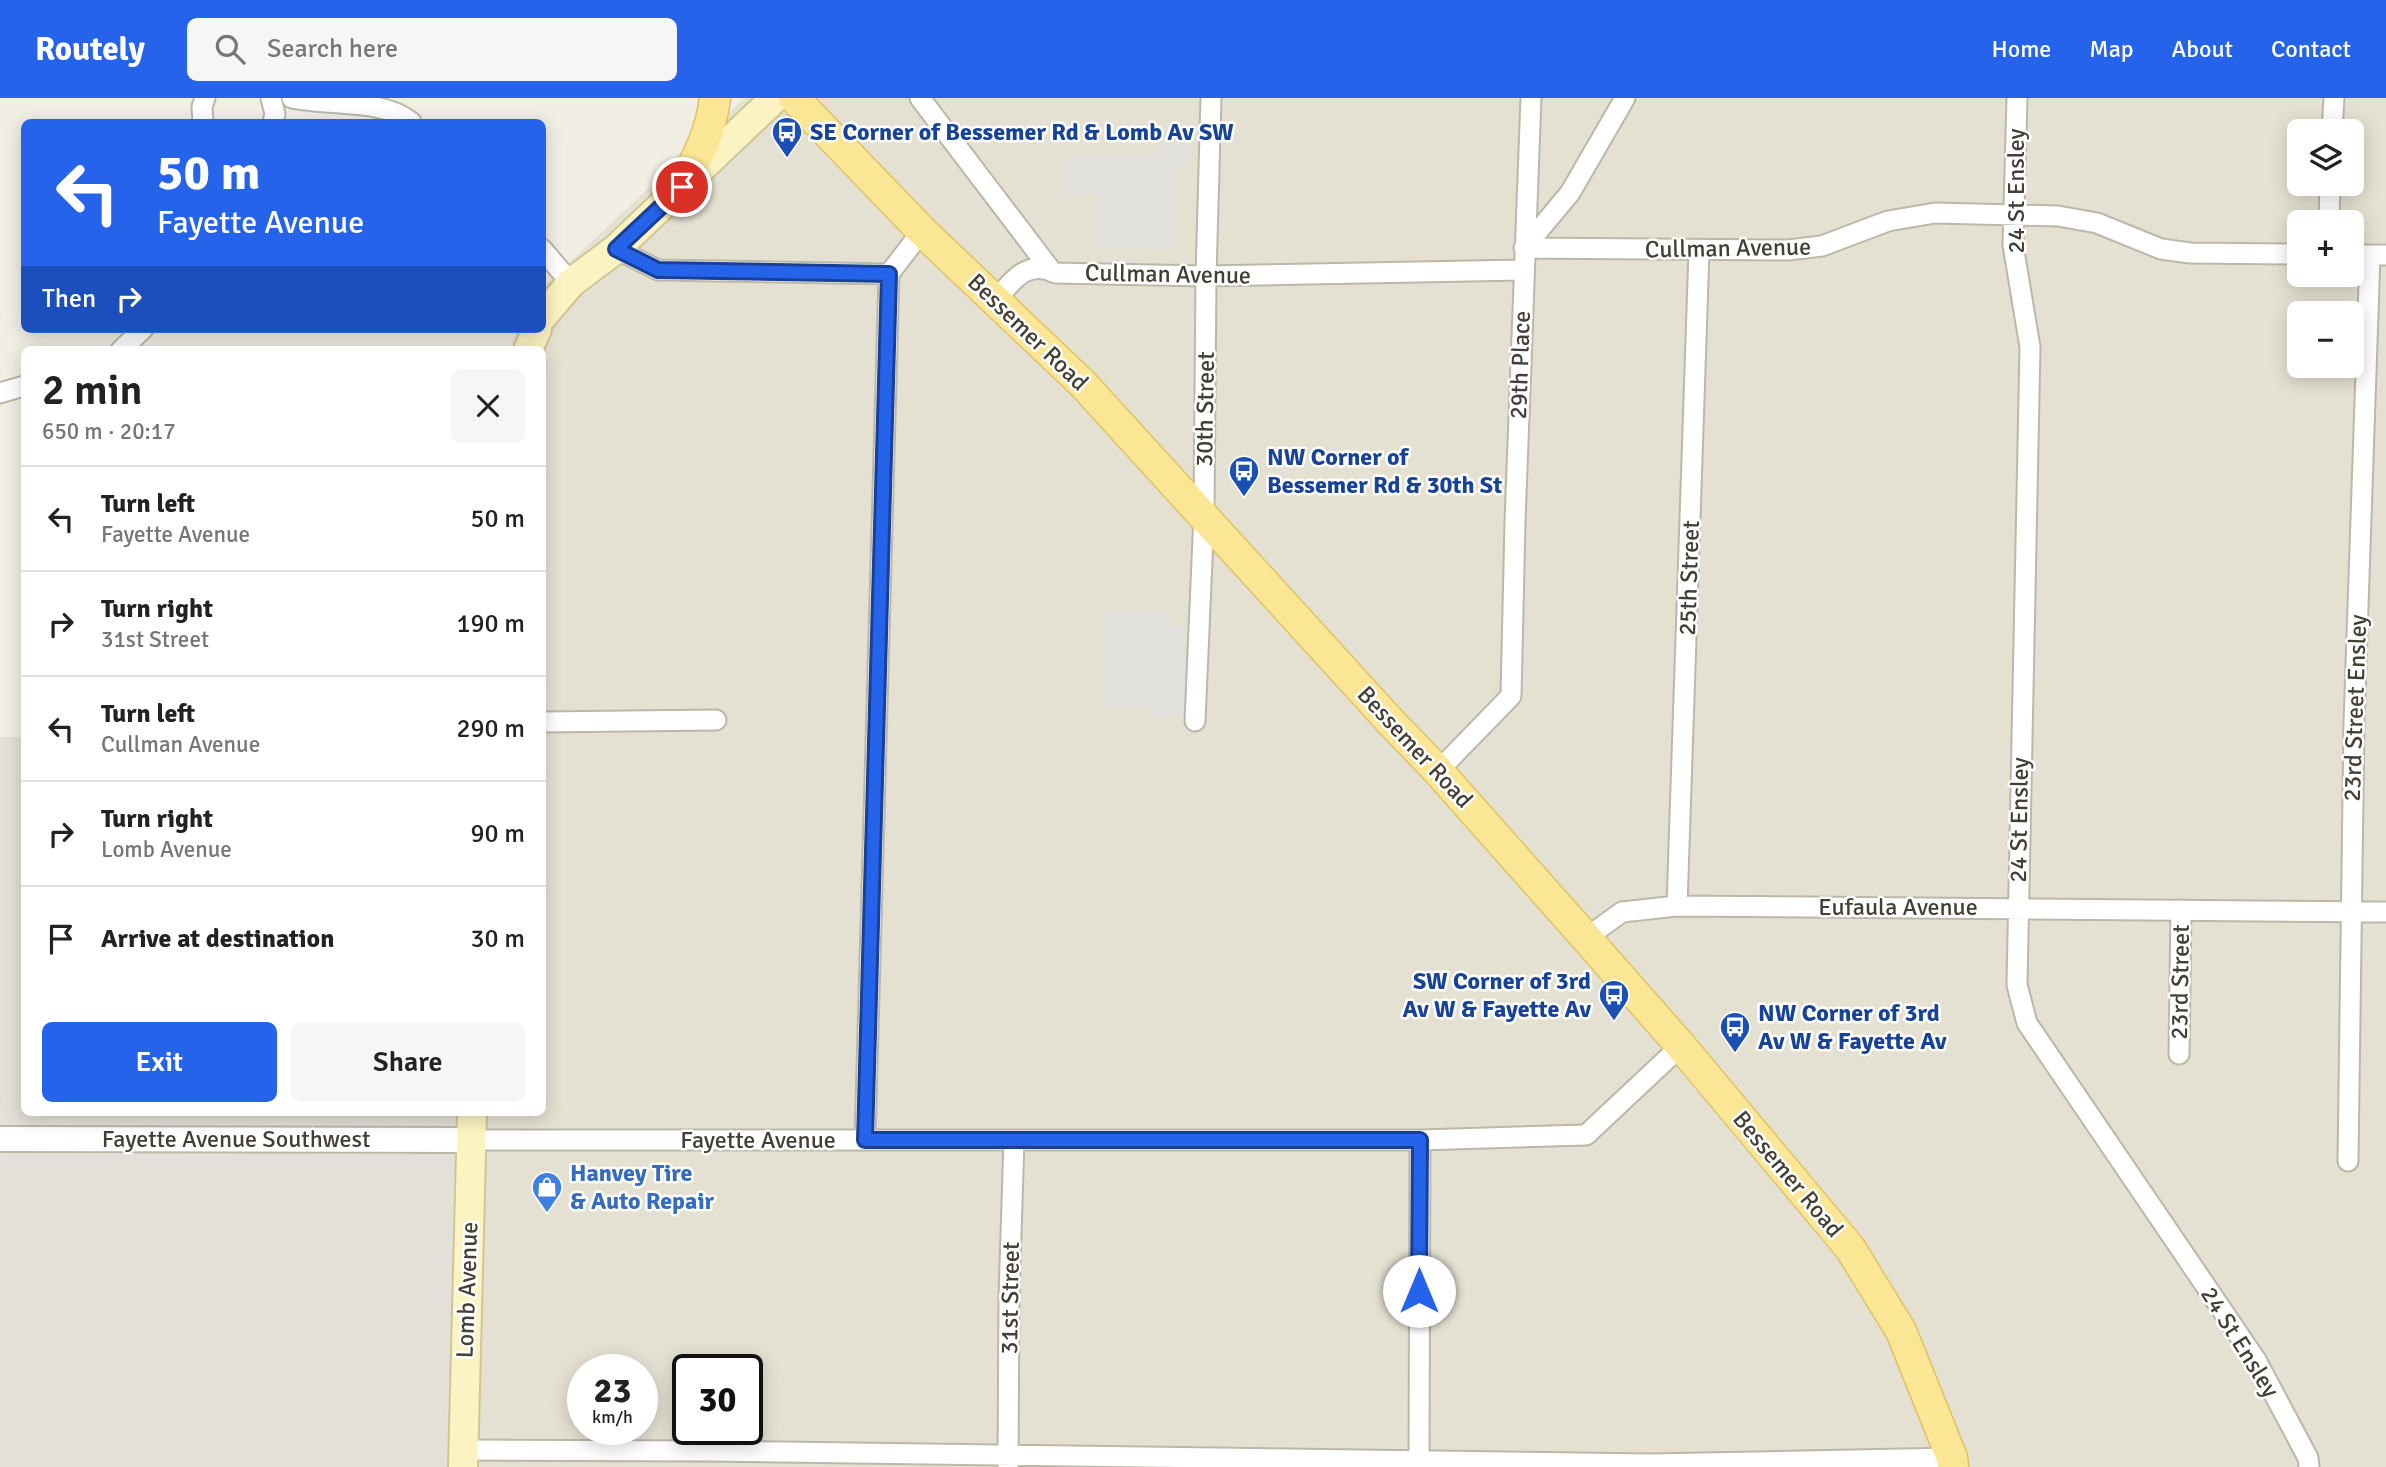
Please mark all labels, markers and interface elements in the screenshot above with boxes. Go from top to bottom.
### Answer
search box [187,18,677,81]
text: Routely [35,29,145,70]
icon: search [211,30,249,68]
text: Search here [267,33,398,65]
text: Home [1991,34,2051,64]
text: Map [2089,34,2134,64]
text: About [2172,34,2233,64]
text: Contact [2271,34,2351,64]
bus stop icon: SE Corner of Bessemer Rd & Lomb Av SW [770,115,804,159]
place label: SE Corner of Bessemer Rd & Lomb Av SW [810,117,1234,147]
map controls [2287,119,2364,378]
button: layers [2287,119,2364,196]
street label: 24 St Ensley [2001,128,2031,254]
text: 50 m [157,143,260,203]
icon: left [42,147,133,238]
pin [652,157,712,217]
icon: arrive [663,168,701,206]
text: Fayette Avenue [157,203,364,242]
button: + [2287,210,2364,287]
street label: Cullman Avenue [1645,232,1811,264]
street label: Cullman Avenue [1085,258,1251,290]
street label: Bessemer Road [961,267,1095,397]
icon: right [110,280,148,318]
text: Then [42,283,96,315]
button: − [2287,301,2364,378]
street label: 29th Place [1503,310,1537,420]
street label: 30th Street [1189,351,1221,467]
text: 2 min [42,365,143,416]
button: close [451,369,525,443]
text: 650 m · 20:17 [42,417,176,446]
place label: NW Corner of Bessemer Rd & 30th St [1267,442,1502,500]
bus stop icon: NW Corner of Bessemer Rd & 30th St [1227,454,1261,498]
text: Turn left [101,488,195,520]
icon: left [42,500,80,538]
text: 50 m [470,503,525,535]
text: Fayette Avenue [101,520,250,549]
street label: 25th Street [1672,520,1706,636]
text: Turn right [101,593,213,625]
icon: right [42,605,80,643]
text: 190 m [456,608,525,640]
street label: 23rd Street Ensley [2337,614,2373,802]
text: 31st Street [101,625,209,654]
street label: Bessemer Road [1351,680,1479,814]
text: Turn left [101,698,195,730]
icon: left [42,710,80,748]
text: 290 m [456,713,525,745]
text: Cullman Avenue [101,730,260,759]
street label: 24 St Ensley [2003,757,2035,883]
text: Turn right [101,803,213,835]
icon: right [42,815,80,853]
text: 90 m [470,818,525,850]
text: Lomb Avenue [101,835,232,864]
street label: Eufaula Avenue [1818,892,1978,922]
icon: arrive [42,920,80,958]
text: Arrive at destination [101,923,334,955]
text: 30 m [470,923,525,955]
street label: 23rd Street [2164,924,2196,1040]
place label: SW Corner of 3rd Av W & Fayette Av [1402,966,1591,1024]
bus stop icon: SW Corner of 3rd Av W & Fayette Av [1597,978,1631,1022]
place label: NW Corner of 3rd Av W & Fayette Av [1758,998,1947,1056]
bus stop icon: NW Corner of 3rd Av W & Fayette Av [1718,1010,1752,1054]
button: Exit [42,1022,277,1102]
button: Share [291,1022,525,1102]
street label: Bessemer Road [1726,1105,1850,1243]
street label: Fayette Avenue Southwest [102,1124,370,1154]
street label: Fayette Avenue [680,1125,836,1155]
place label: Hanvey Tire & Auto Repair [570,1158,715,1216]
shop icon: Hanvey Tire & Auto Repair [530,1170,564,1214]
street label: Lomb Avenue [450,1221,484,1359]
street label: 31st Street [994,1241,1026,1355]
position arrow [1382,1254,1456,1328]
street label: 24 St Ensley [2194,1281,2286,1403]
speed limit sign: 30 [672,1354,763,1445]
text: 23 [594,1369,631,1412]
text: km/h [592,1406,633,1428]

